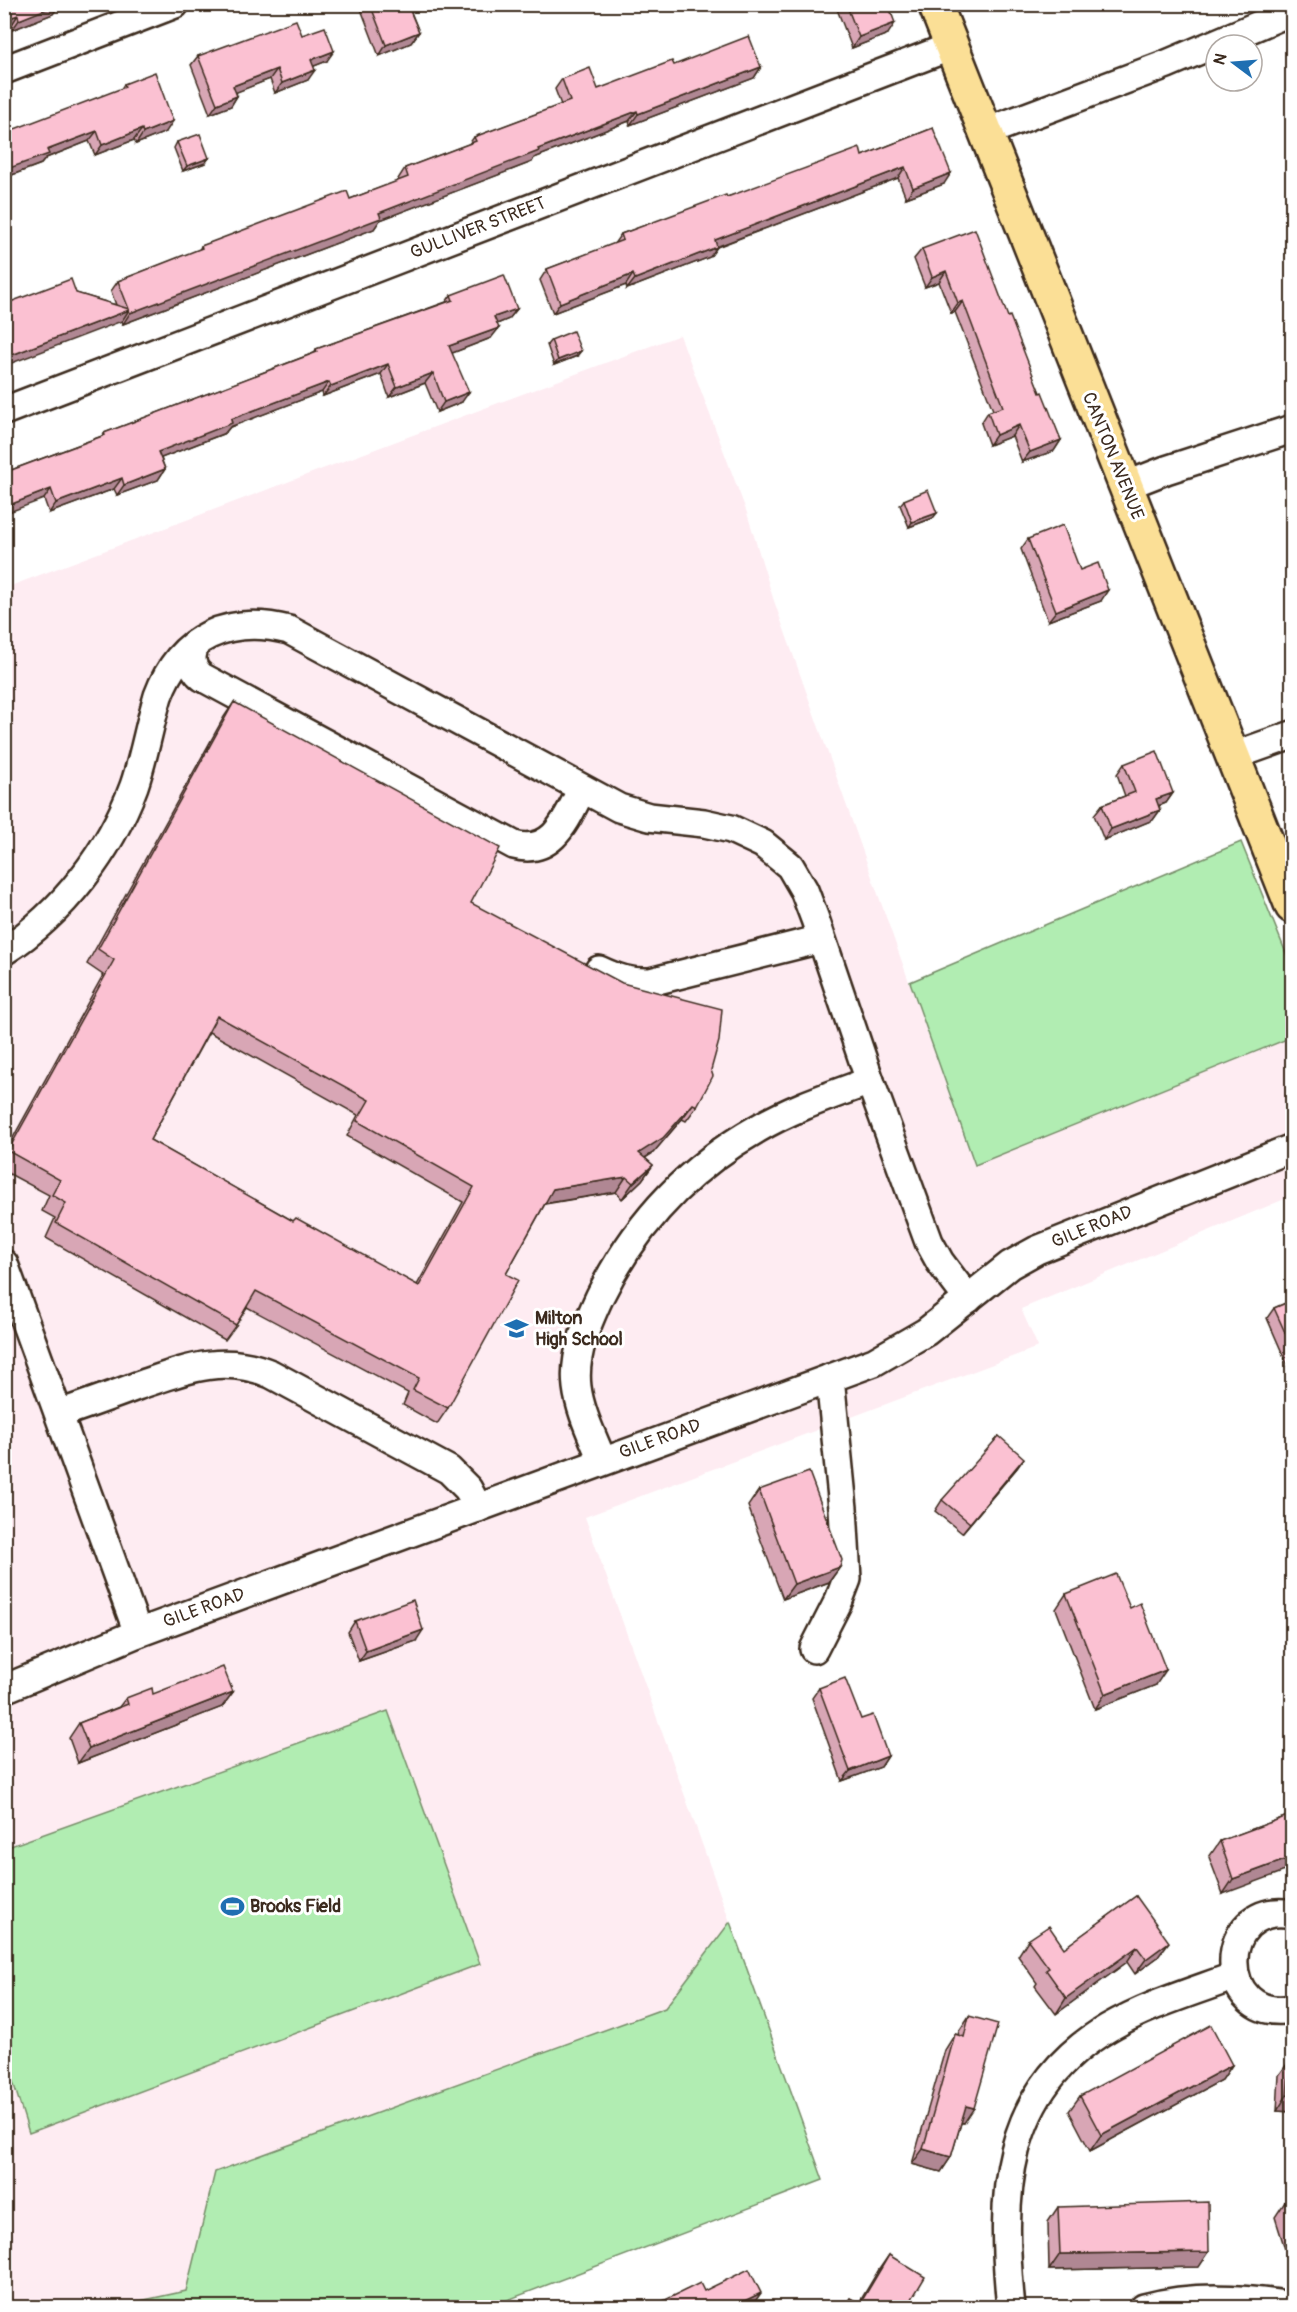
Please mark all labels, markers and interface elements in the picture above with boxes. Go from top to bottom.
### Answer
north arrow [1204,33,1264,93]
text: N [1209,51,1232,67]
street label: GULLIVER STREET [407,192,549,264]
street label: CANTON AVENUE [1077,389,1149,523]
street label: GILE ROAD [1048,1200,1136,1254]
place label: Milton High School [535,1307,623,1351]
school or university icon: Milton High School [504,1315,530,1341]
street label: GILE ROAD [616,1414,704,1464]
street label: GILE ROAD [160,1583,248,1633]
sports icon: Brooks Field [219,1893,245,1919]
place label: Brooks Field [250,1895,341,1918]

